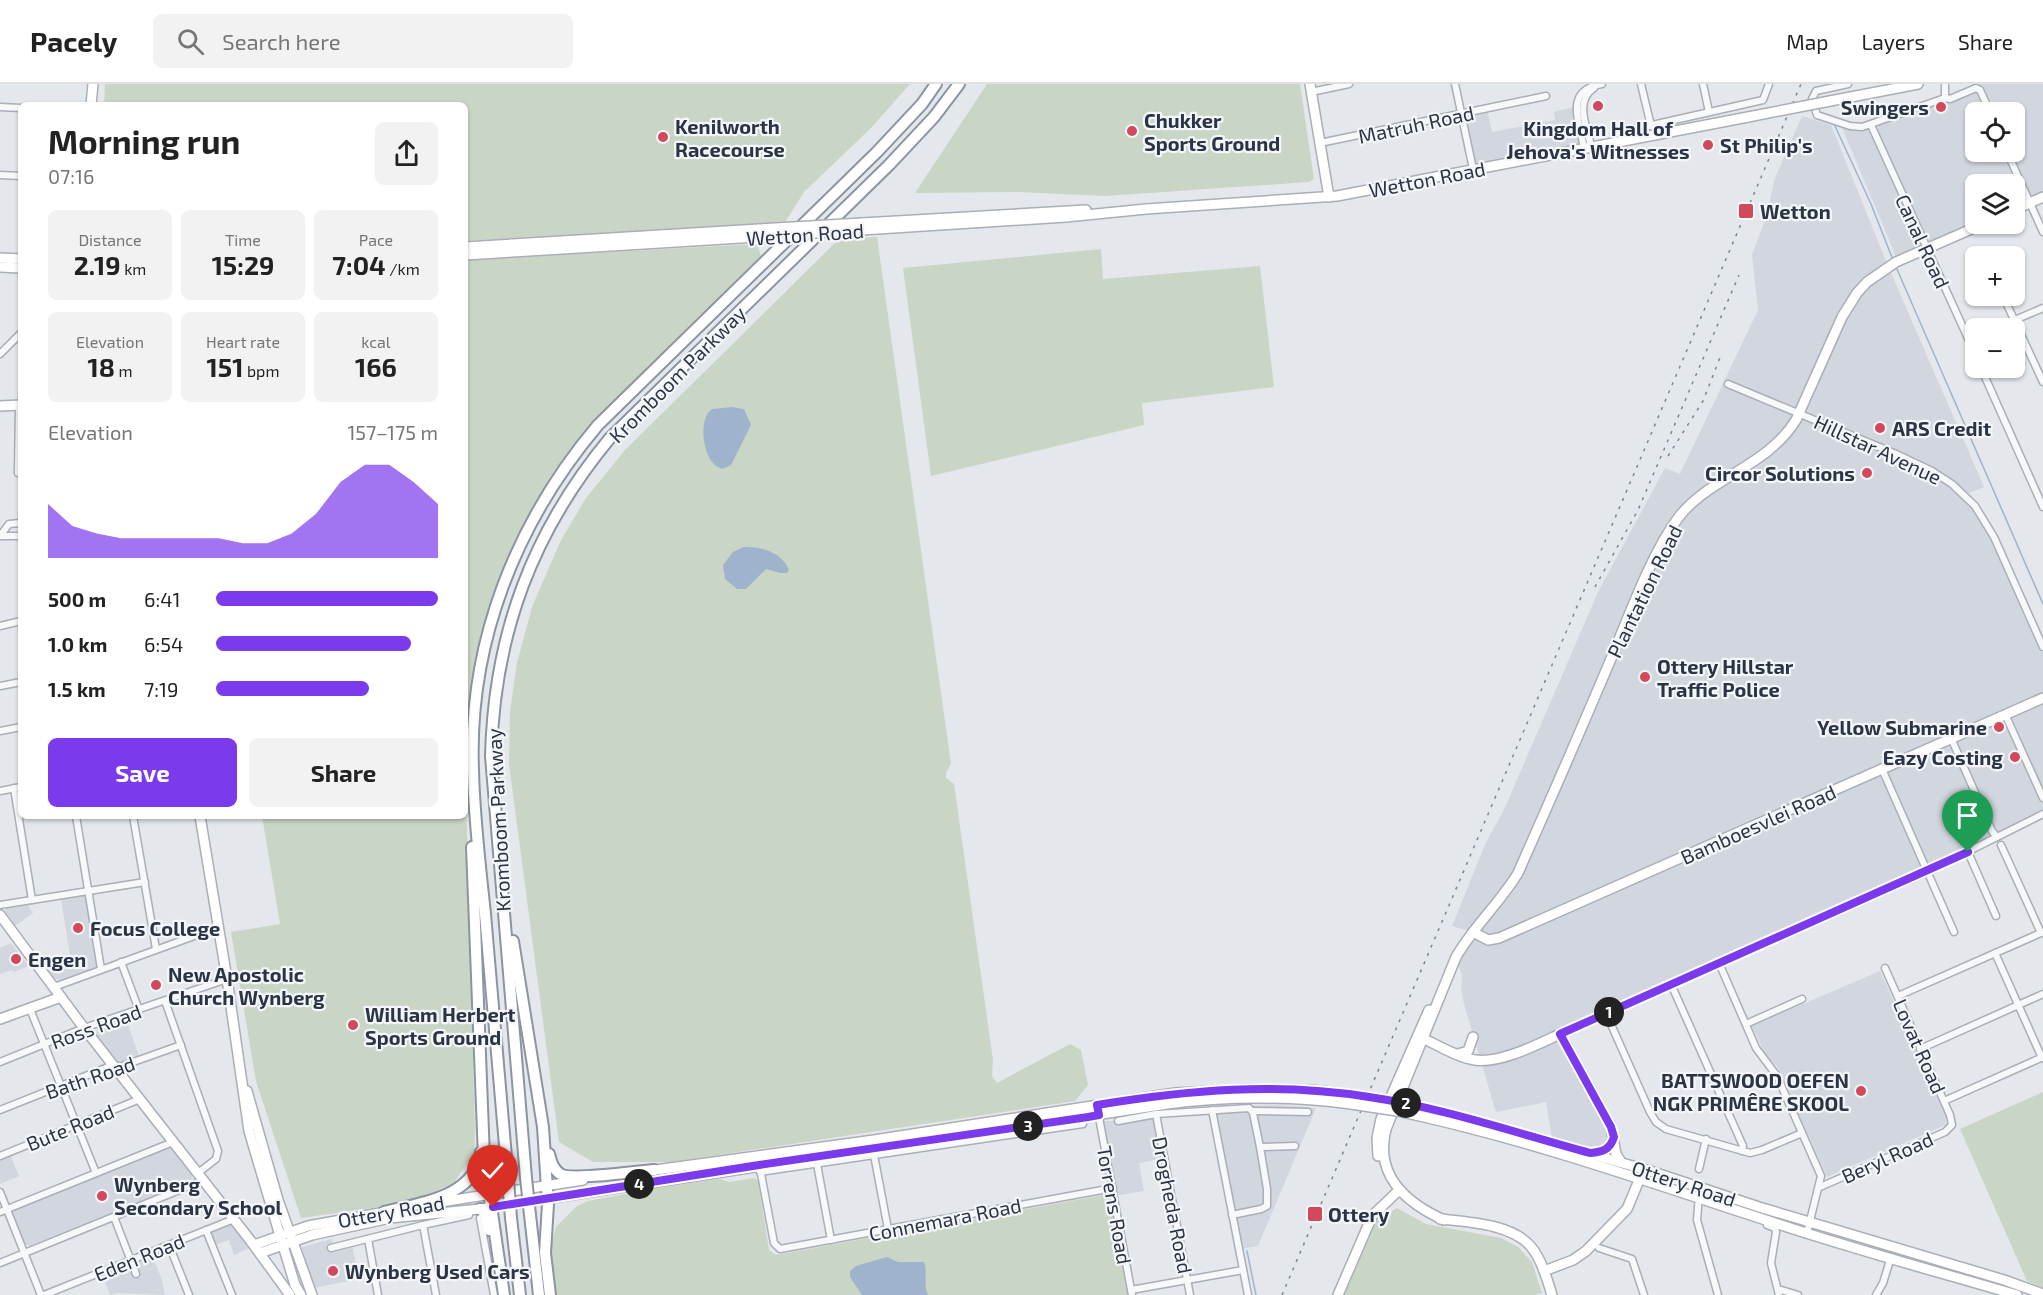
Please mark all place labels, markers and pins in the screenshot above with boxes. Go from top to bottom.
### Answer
place label: Swingers [1841,95,1929,119]
marker: Kingdom Hall of Jehova's Witnesses [1591,99,1605,113]
marker: Swingers [1934,100,1948,114]
place label: Chukker Sports Ground [1144,108,1280,155]
place label: Kenilworth Racecourse [675,114,785,161]
place label: Kingdom Hall of Jehova's Witnesses [1506,116,1690,163]
marker: Chukker Sports Ground [1125,124,1139,138]
marker: Kenilworth Racecourse [656,130,670,144]
place label: St Philip's [1720,133,1813,157]
marker: St Philip's [1701,138,1715,152]
place label: Wetton [1760,199,1831,223]
marker: Wetton [1737,202,1755,220]
place label: ARS Credit [1892,416,1991,440]
marker: ARS Credit [1873,421,1887,435]
place label: Circor Solutions [1705,461,1855,485]
marker: Circor Solutions [1860,466,1874,480]
place label: Ottery Hillstar Traffic Police [1657,654,1794,701]
marker: Ottery Hillstar Traffic Police [1638,670,1652,684]
place label: Yellow Submarine [1817,715,1987,739]
marker: Yellow Submarine [1992,720,2006,734]
place label: Eazy Costing [1883,745,2003,770]
marker: Eazy Costing [2008,750,2022,764]
pin [1942,790,1993,852]
place label: Focus College [90,916,220,940]
marker: Focus College [71,921,85,935]
place label: Engen [28,947,86,971]
marker: Engen [9,952,23,966]
place label: New Apostolic Church Wynberg [168,962,325,1010]
marker: New Apostolic Church Wynberg [149,978,163,992]
pin: 1 [1594,997,1624,1027]
place label: William Herbert Sports Ground [365,1002,516,1049]
marker: William Herbert Sports Ground [346,1018,360,1032]
place label: BATTSWOOD OEFEN NGK PRIMÊRE SKOOL [1653,1068,1849,1115]
marker: BATTSWOOD OEFEN NGK PRIMÊRE SKOOL [1854,1084,1868,1098]
pin: 2 [1391,1088,1421,1118]
pin: 3 [1013,1111,1043,1141]
pin [467,1145,518,1207]
pin: 4 [624,1169,654,1199]
place label: Wynberg Secondary School [114,1172,282,1220]
marker: Wynberg Secondary School [95,1189,109,1203]
place label: Ottery [1328,1202,1390,1227]
marker: Ottery [1306,1205,1324,1223]
place label: Wynberg Used Cars [345,1259,530,1284]
marker: Wynberg Used Cars [326,1264,340,1278]

